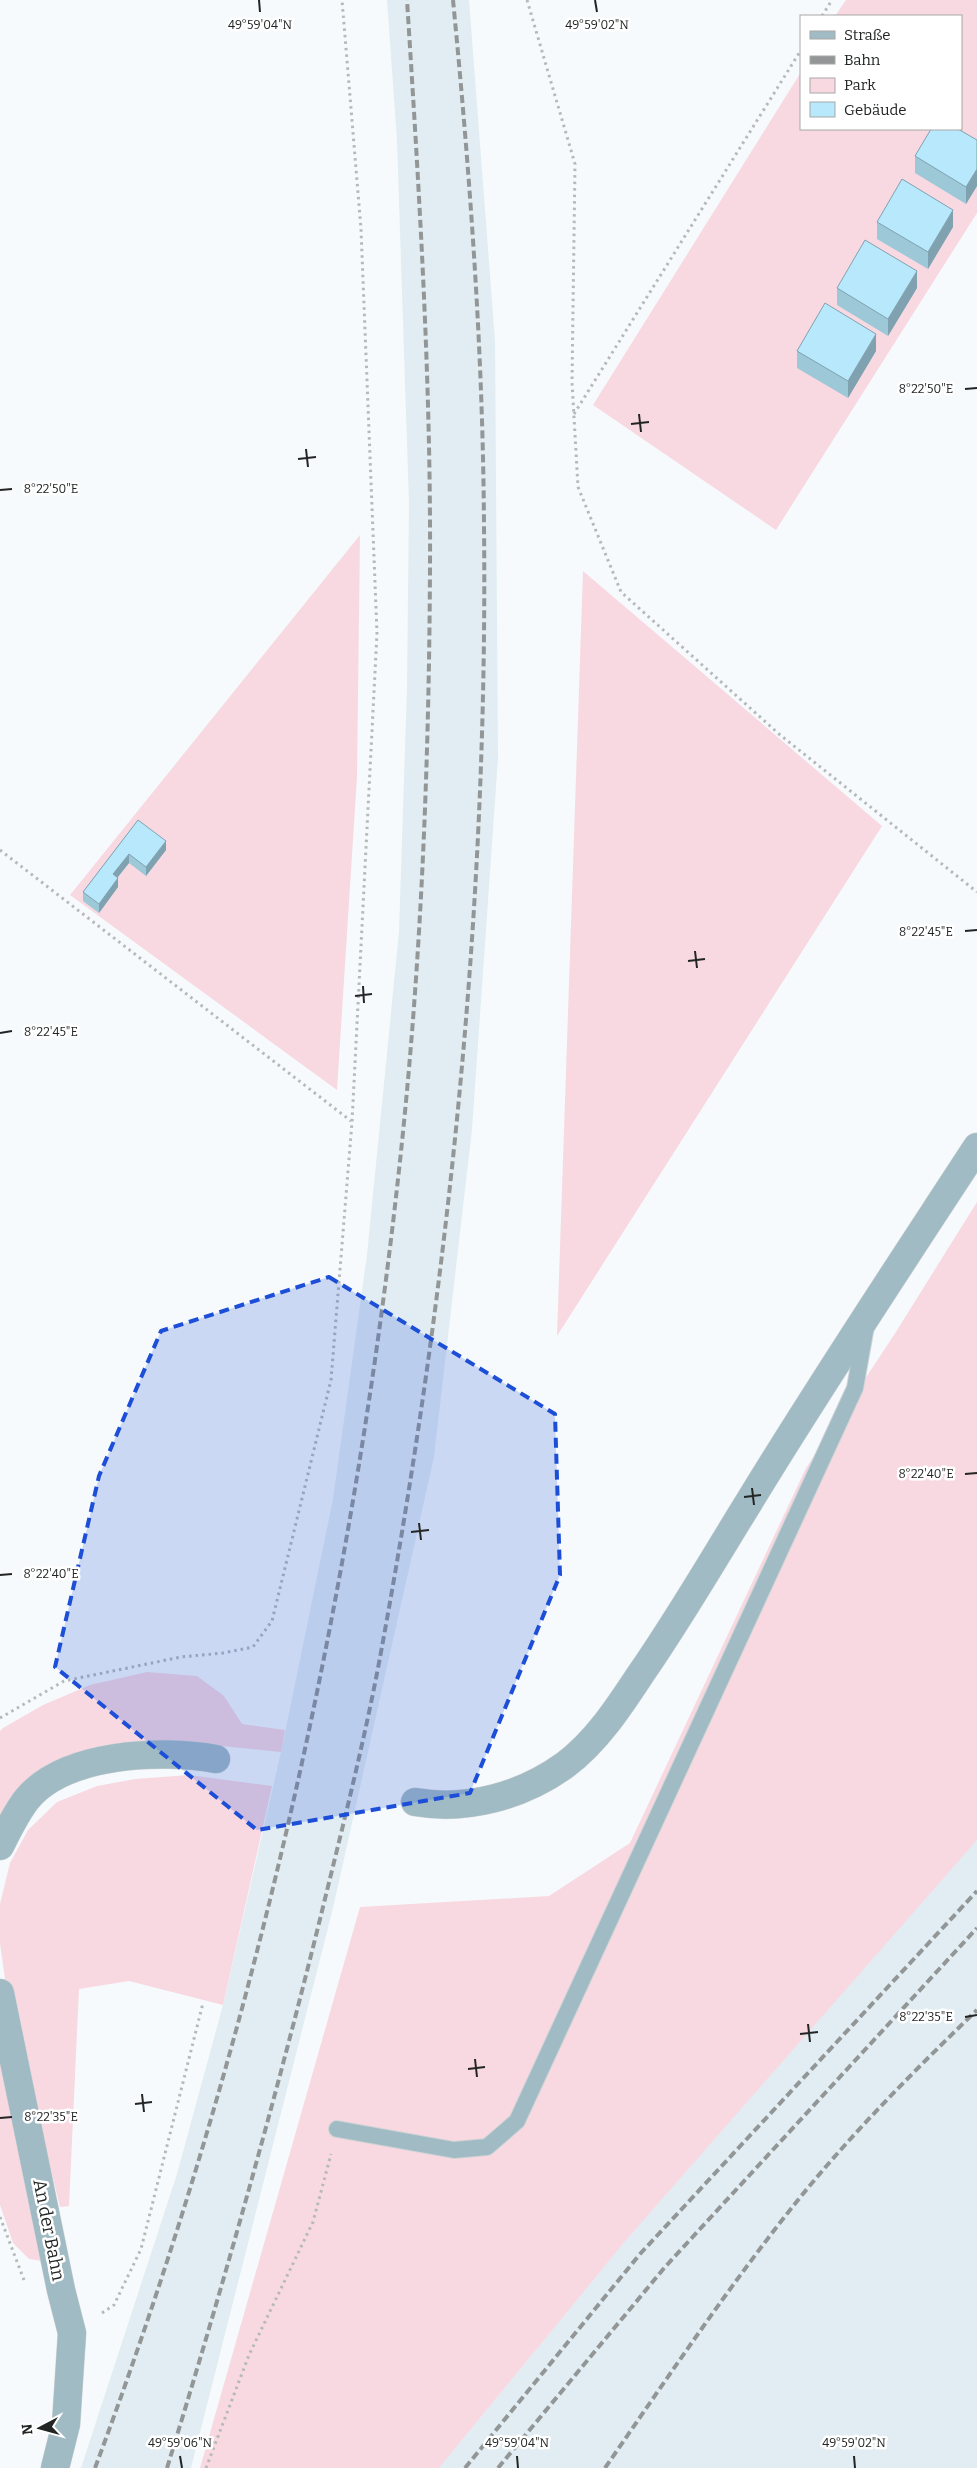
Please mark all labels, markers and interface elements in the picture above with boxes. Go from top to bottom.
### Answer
legend [800,15,962,130]
text: 49°59'04"N [228,18,293,32]
text: 49°59'02"N [565,18,629,32]
text: Straße [844,26,890,44]
text: Bahn [844,51,881,69]
text: Park [844,76,876,94]
text: Gebäude [844,101,907,119]
text: 8°22'50"E [899,382,953,396]
text: 8°22'50"E [24,482,78,496]
text: 8°22'45"E [899,925,953,939]
text: 8°22'45"E [24,1025,78,1039]
text: 8°22'40"E [898,1467,954,1481]
text: 8°22'40"E [23,1567,79,1581]
text: 8°22'35"E [899,2010,953,2024]
text: 8°22'35"E [24,2110,78,2124]
street label: An der Bahn [28,2177,70,2283]
north arrow [15,2403,65,2453]
text: N [19,2423,37,2436]
text: 49°59'06"N [148,2436,213,2450]
text: 49°59'04"N [485,2436,550,2450]
text: 49°59'02"N [822,2436,886,2450]

